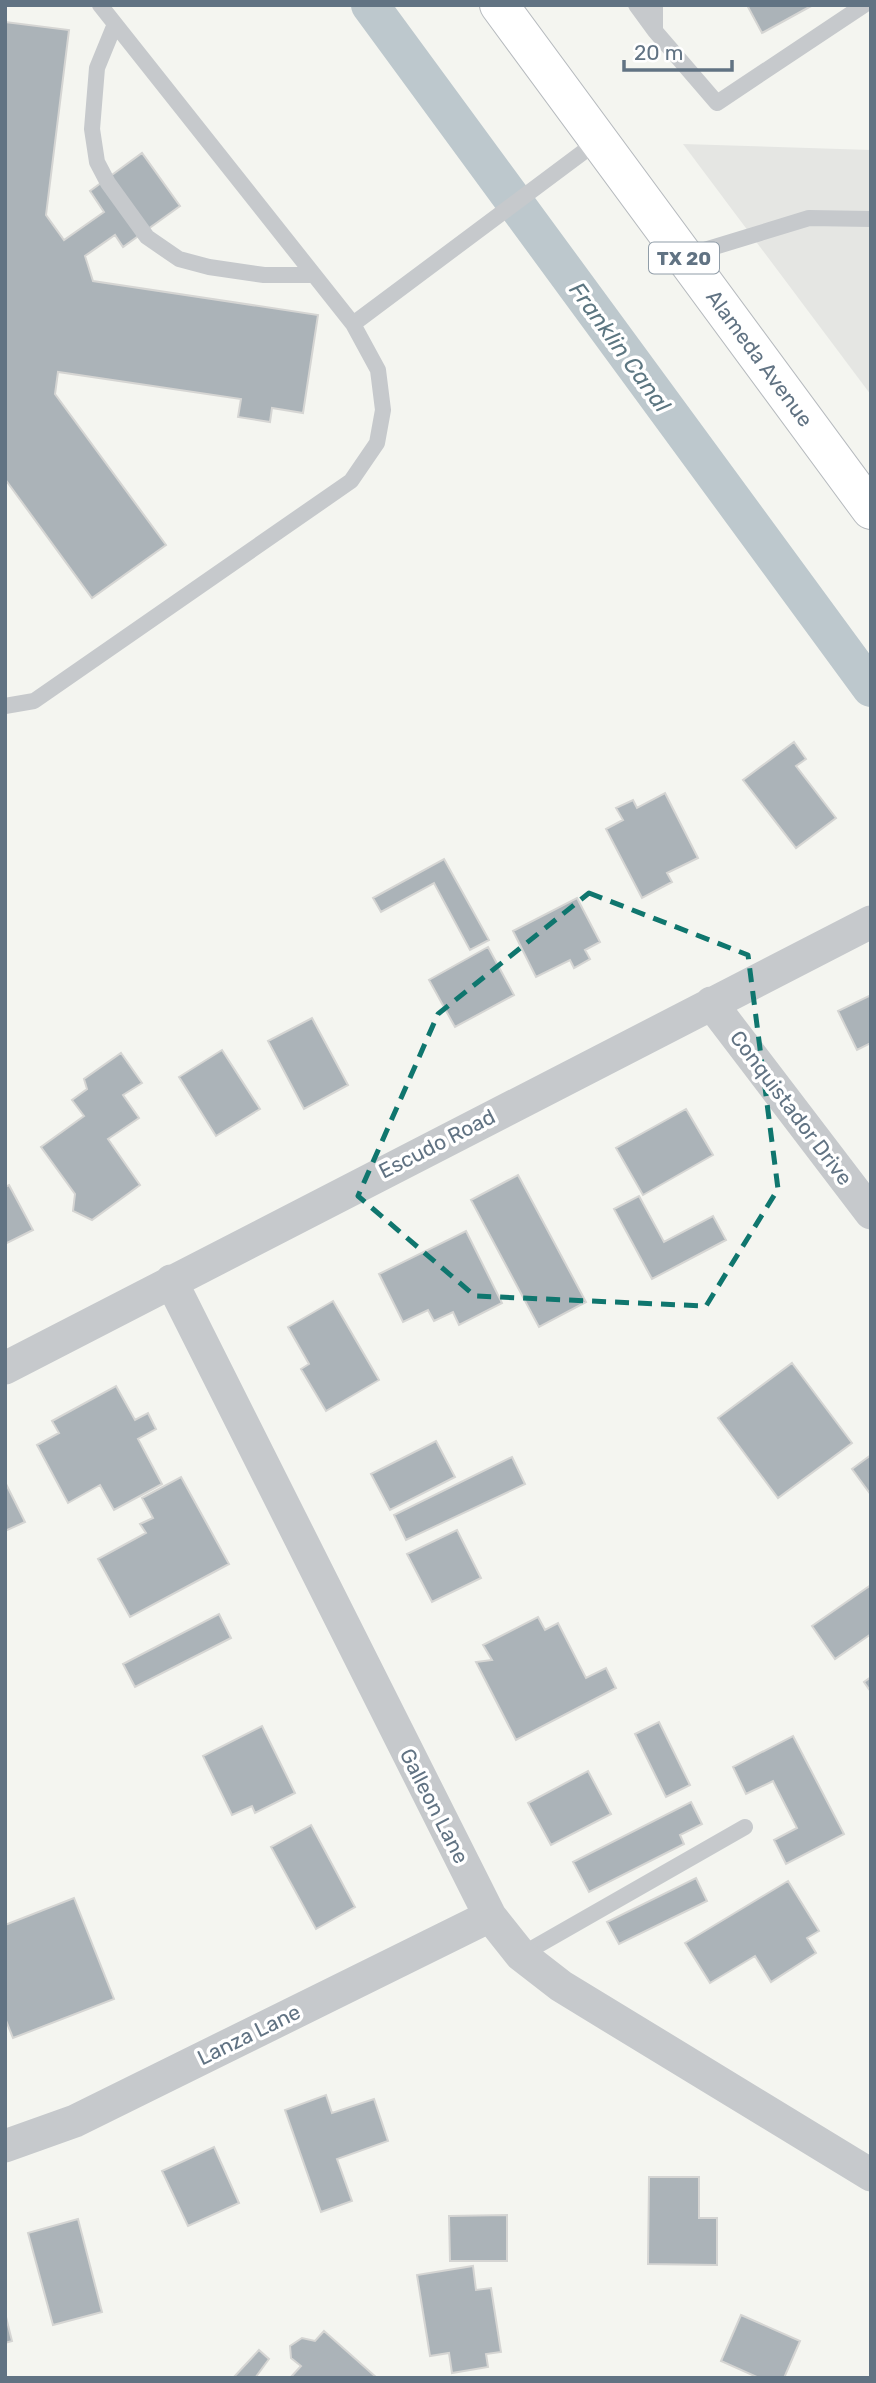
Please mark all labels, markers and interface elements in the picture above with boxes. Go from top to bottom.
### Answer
scale bar [624,28,732,72]
text: 20 m [634,40,683,65]
road number: TX 20 [649,242,719,274]
water label: Franklin Canal [563,277,677,418]
street label: Alameda Avenue [701,285,818,431]
street label: Conquistador Drive [725,1025,858,1190]
street label: Escudo Road [374,1104,499,1184]
street label: Galleon Lane [395,1744,474,1867]
street label: Lanza Lane [193,1999,304,2070]

